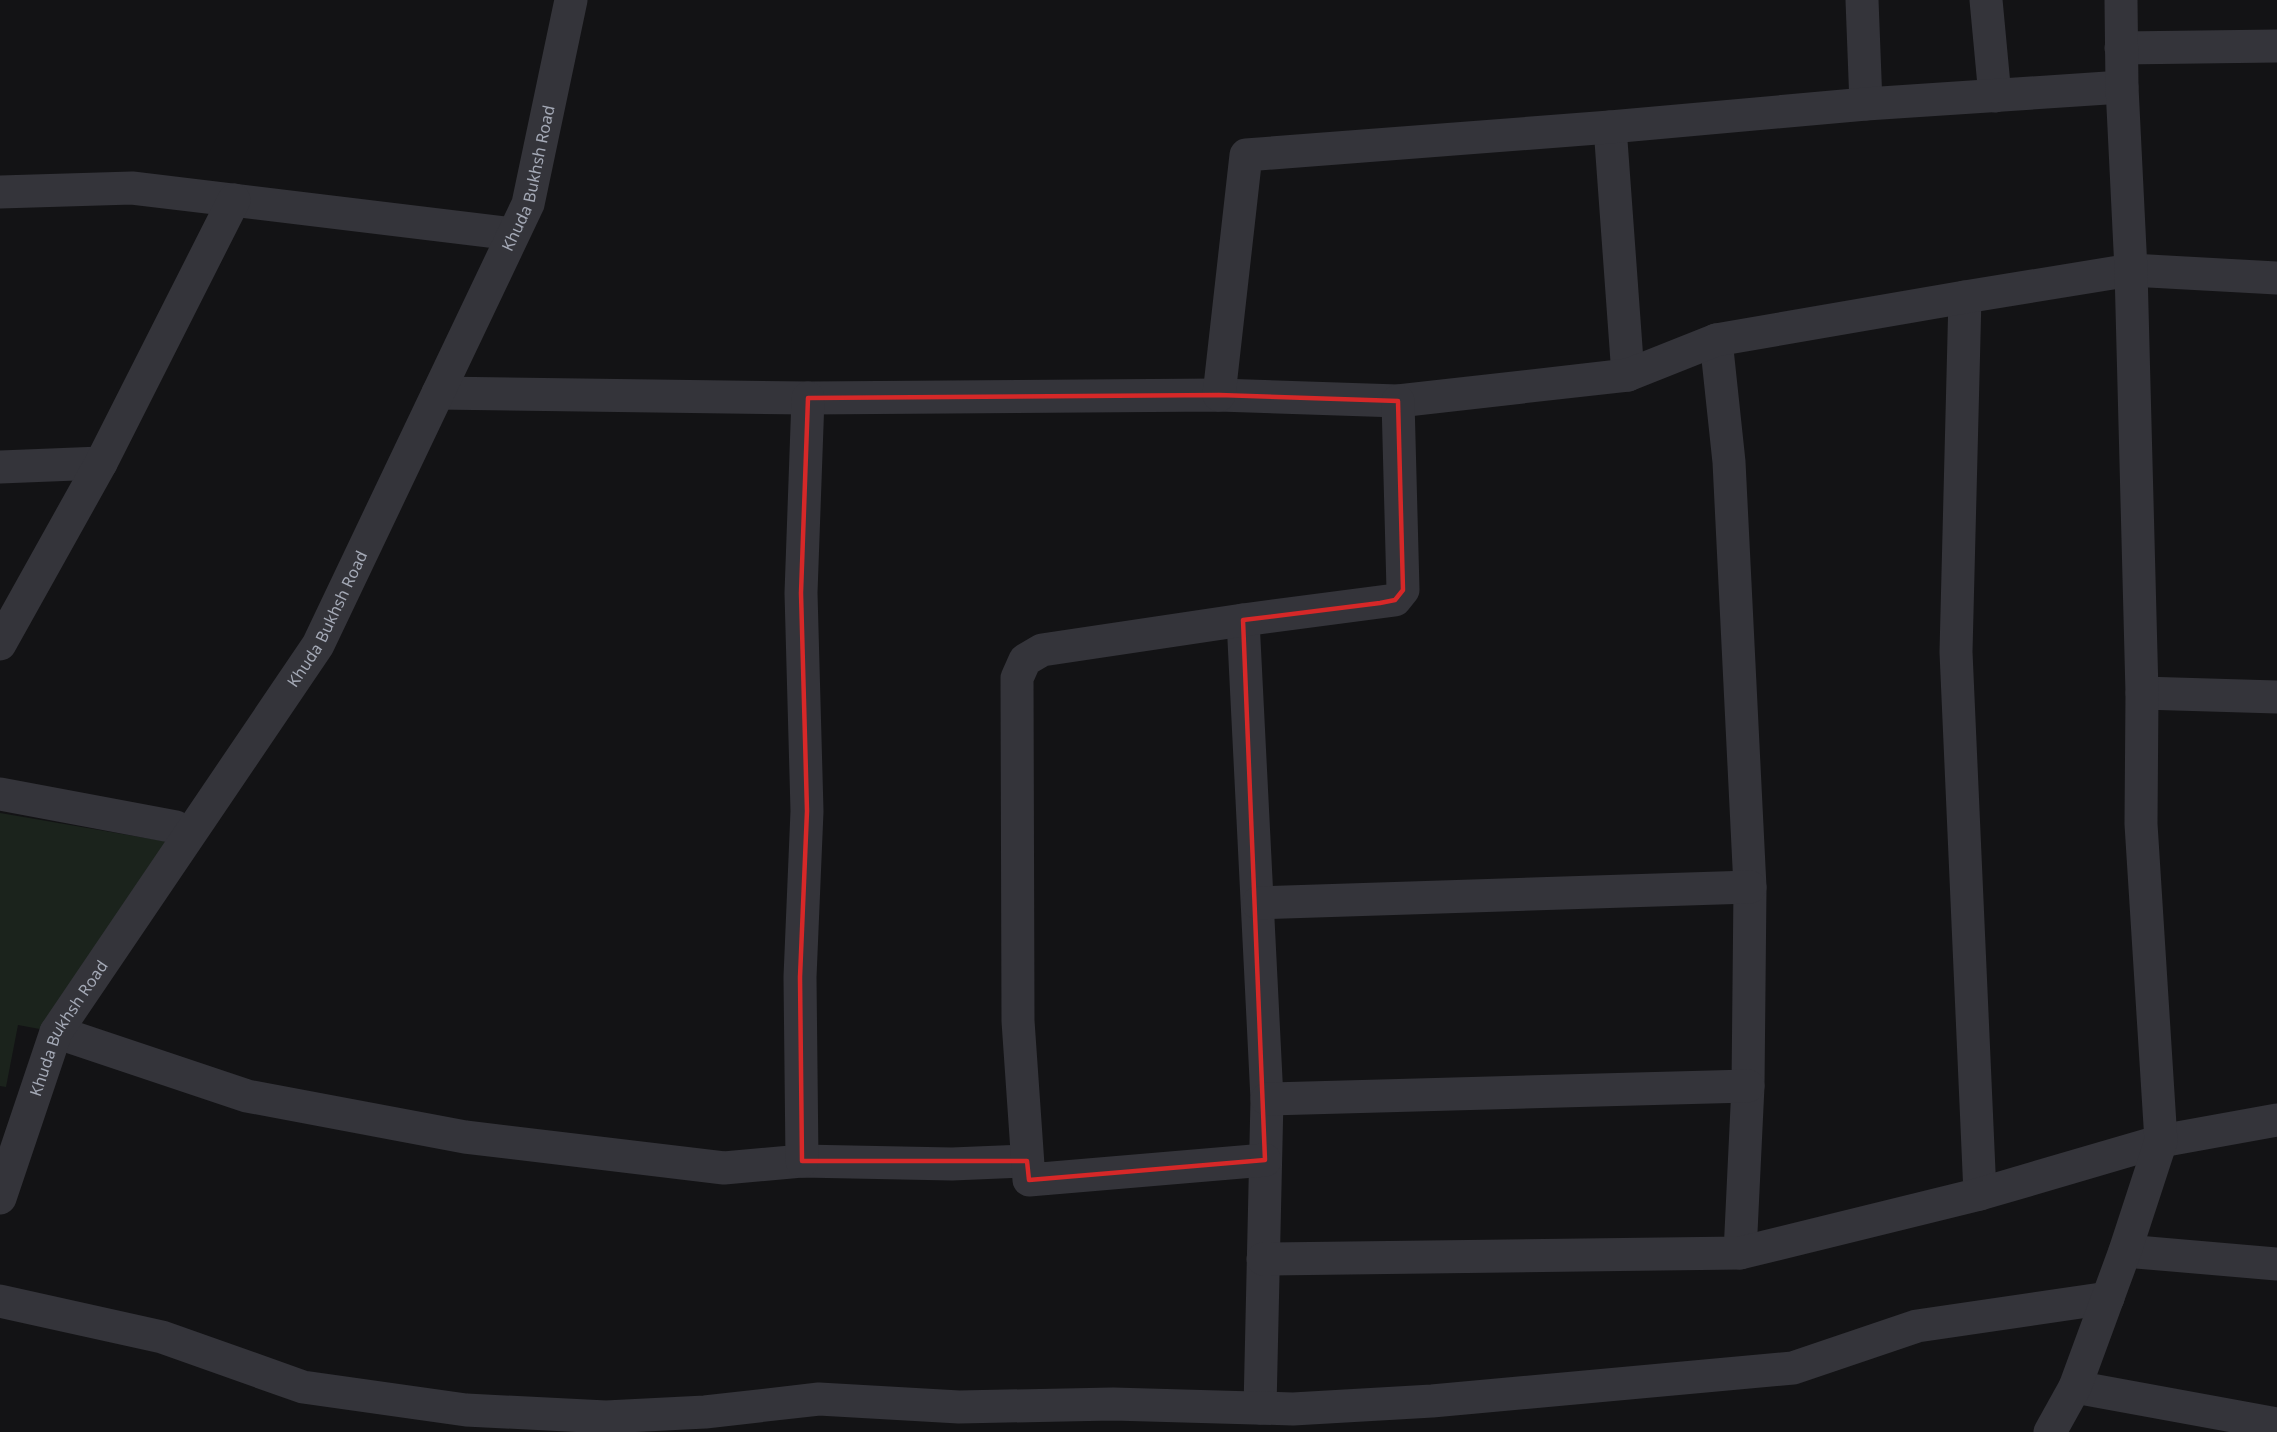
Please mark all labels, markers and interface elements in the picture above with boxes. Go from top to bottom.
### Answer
street label: Khuda Bukhsh Road [496,103,560,255]
street label: Khuda Bukhsh Road [282,547,372,691]
street label: Khuda Bukhsh Road [24,956,113,1099]

